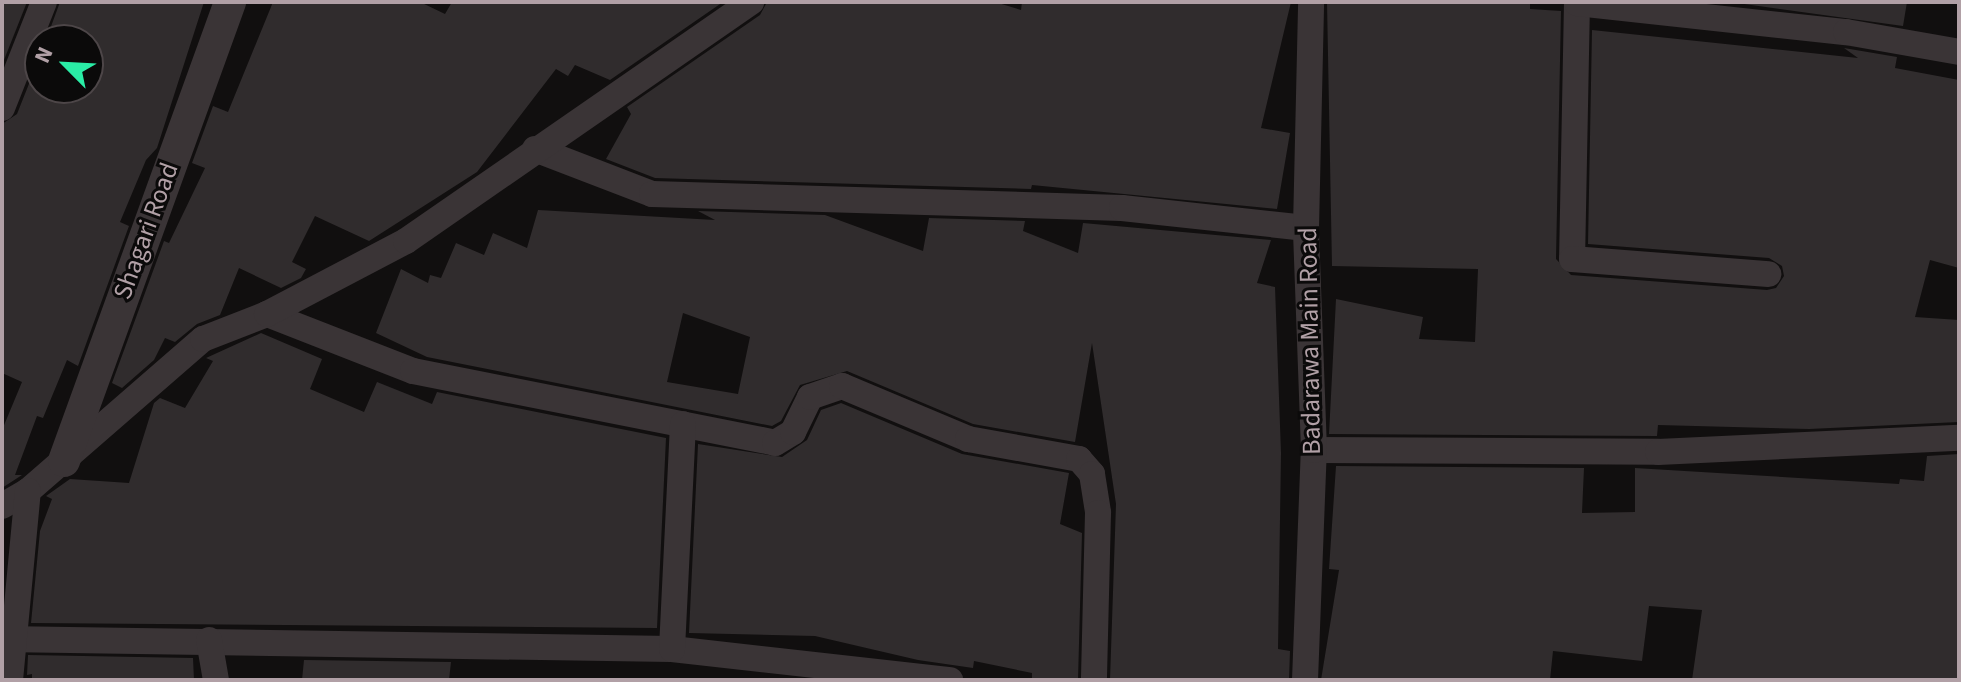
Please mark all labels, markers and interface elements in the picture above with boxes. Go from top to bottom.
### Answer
north arrow [24,24,104,104]
text: N [26,42,61,68]
street label: Shagari Road [107,158,185,304]
street label: Badarawa Main Road [1292,227,1328,455]

